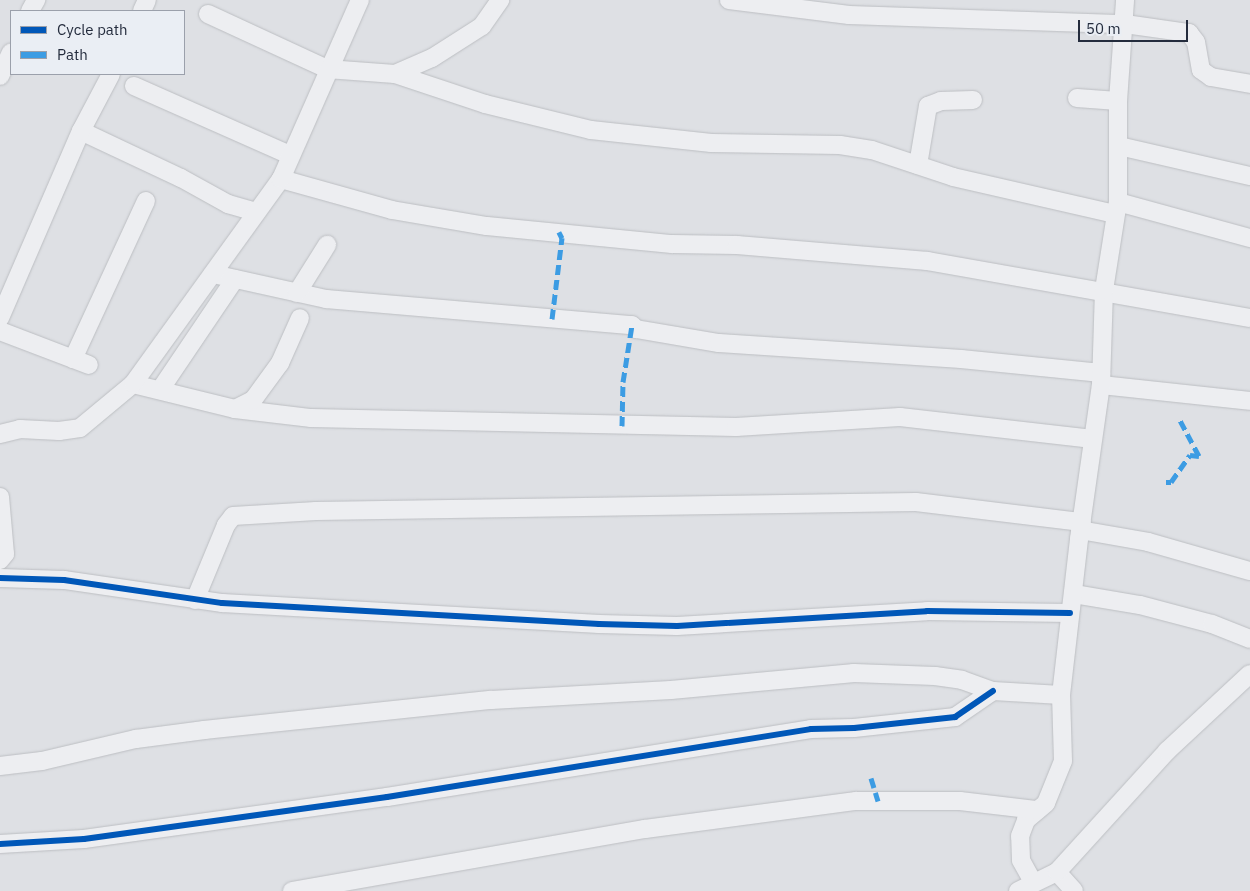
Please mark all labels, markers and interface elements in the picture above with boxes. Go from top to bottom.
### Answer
legend [10,10,185,75]
scale bar [1080,10,1190,42]
text: 50 m [1086,19,1121,38]
text: Cycle path [57,20,128,39]
text: Path [57,45,88,64]

